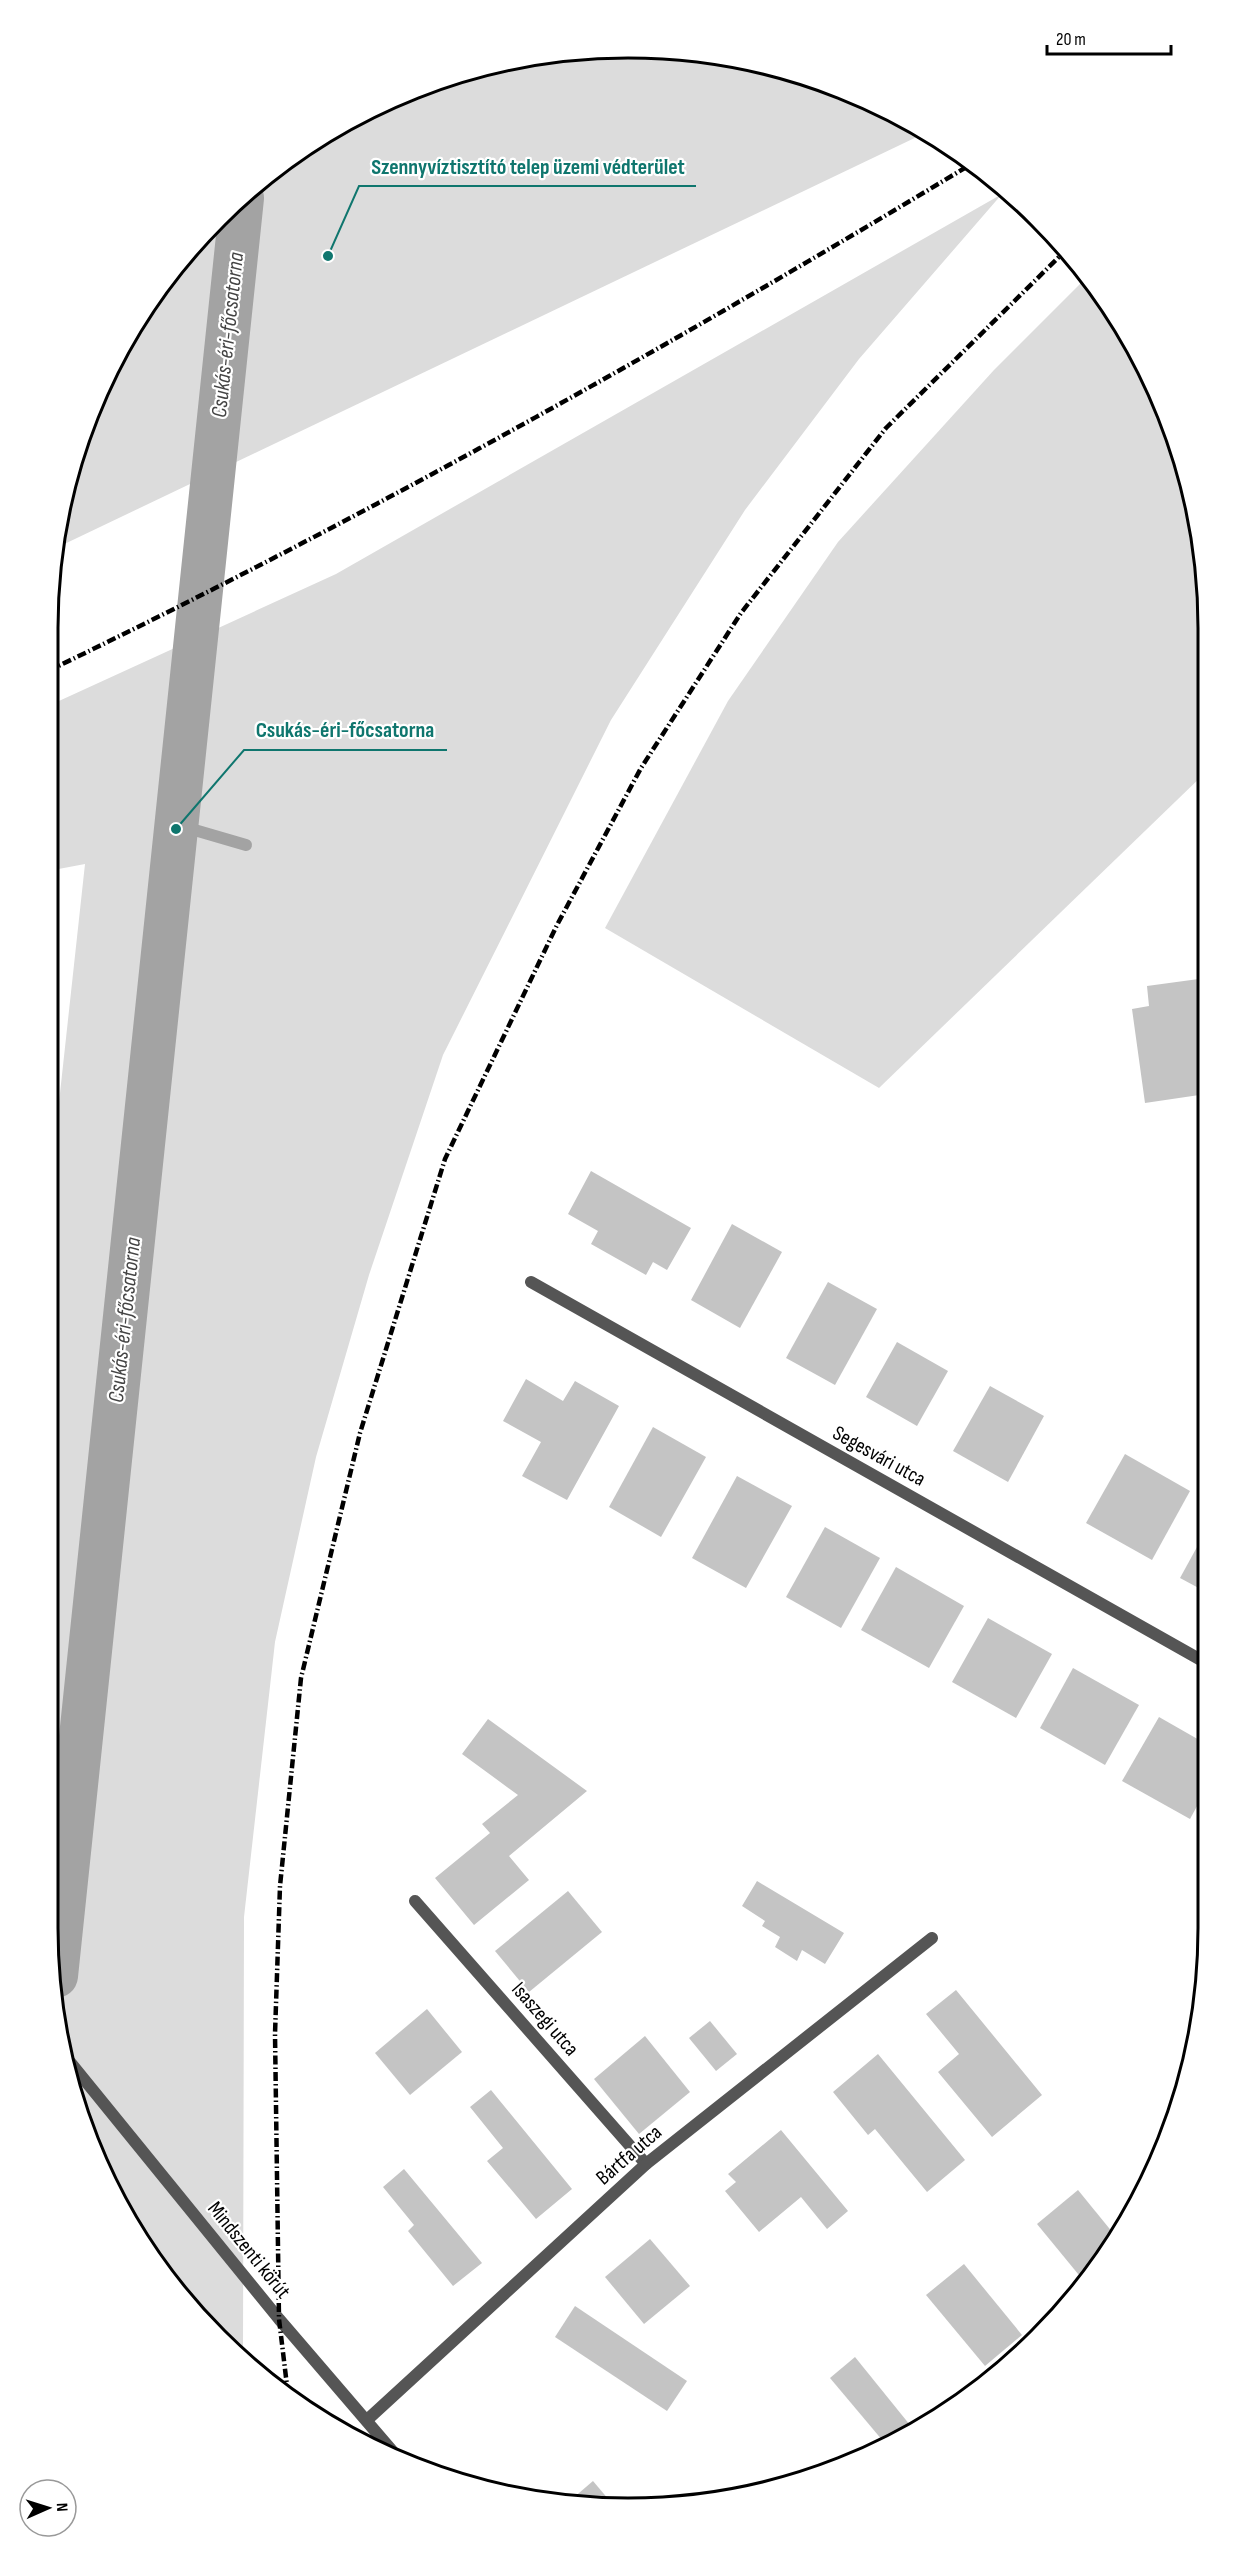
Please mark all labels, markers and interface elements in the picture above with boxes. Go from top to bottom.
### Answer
scale bar [1047,18,1172,56]
text: 20 m [1056,29,1086,50]
callout: Szennyvíztisztító telep üzemi védterület [359,146,696,186]
text: Szennyvíztisztító telep üzemi védterület [371,154,685,181]
water label: Csukás-éri-főcsatorna [206,251,250,419]
callout: Csukás-éri-főcsatorna [244,710,447,750]
text: Csukás-éri-főcsatorna [256,717,434,744]
water label: Csukás-éri-főcsatorna [103,1236,147,1404]
street label: Segesvári utca [828,1420,930,1492]
street label: Isaszegi utca [506,1977,584,2061]
street label: Bártfa utca [591,2120,667,2190]
street label: Mindszenti körút [202,2196,296,2304]
north arrow [18,2478,78,2538]
text: N [52,2503,71,2512]

